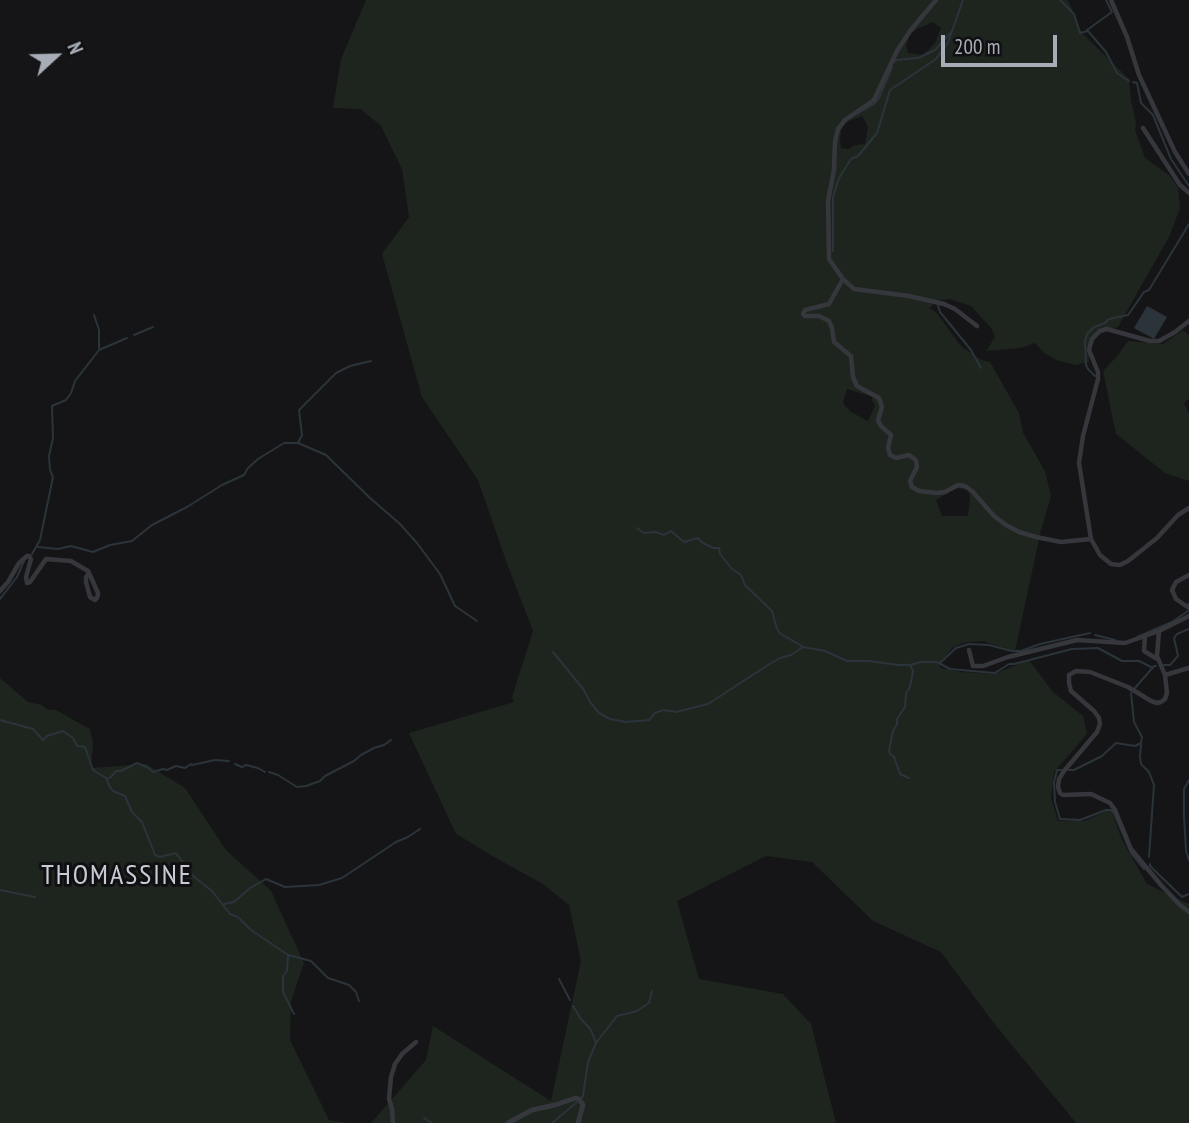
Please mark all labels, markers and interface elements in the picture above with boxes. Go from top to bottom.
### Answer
north arrow [21,21,91,91]
scale bar [944,21,1060,65]
text: 200 m [954,33,1000,60]
text: N [62,39,89,57]
district label: THOMASSINE [42,859,192,893]

